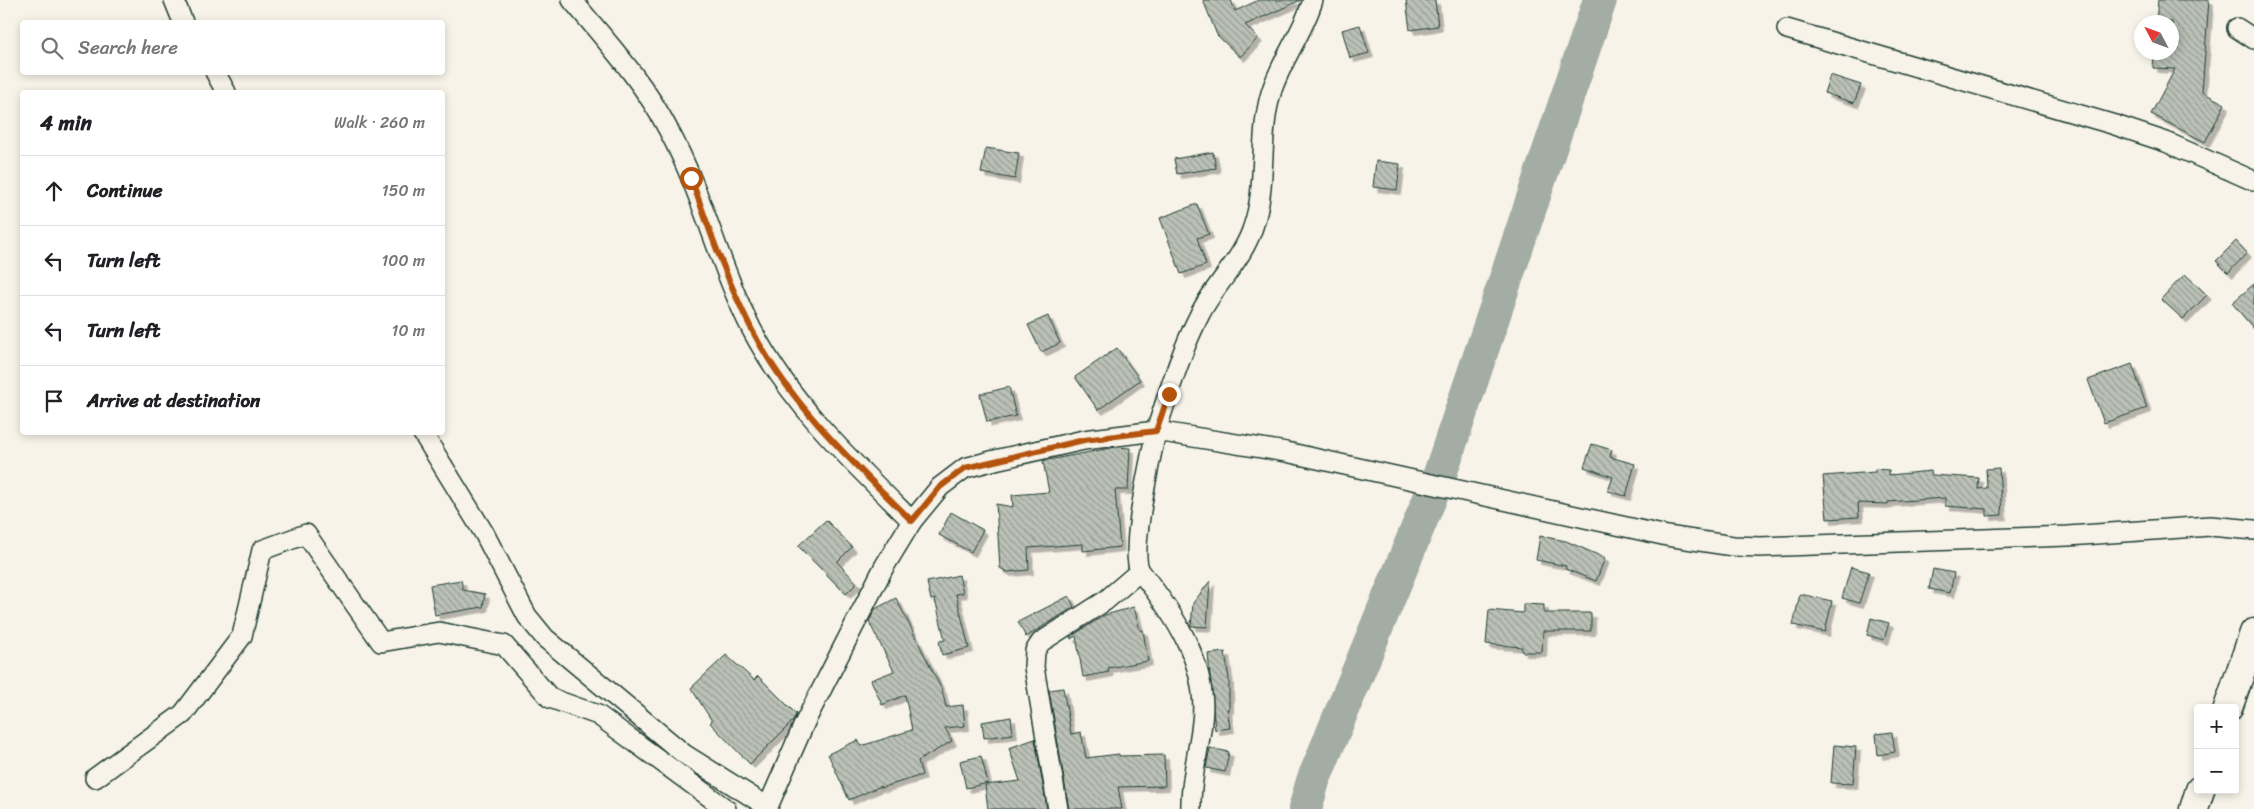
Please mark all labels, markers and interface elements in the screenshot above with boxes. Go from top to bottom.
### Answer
north arrow [2134,15,2179,60]
search box [20,20,445,75]
text: Search here [78,31,178,64]
icon: search [38,34,66,62]
text: 4 min [40,104,92,142]
text: Walk · 260 m [334,108,425,137]
route start [680,167,703,190]
text: Continue [87,174,163,207]
text: 150 m [382,176,425,205]
icon: ahead [40,177,68,205]
text: Turn left [87,244,160,277]
text: 100 m [381,246,425,275]
icon: left [40,247,68,275]
text: Turn left [87,314,160,347]
text: 10 m [392,316,425,345]
icon: left [40,317,68,345]
route end [1158,383,1181,406]
text: Arrive at destination [87,384,260,417]
icon: arrive [40,387,68,415]
map controls [2194,704,2239,794]
button: + [2194,704,2239,749]
button: − [2194,749,2239,794]

